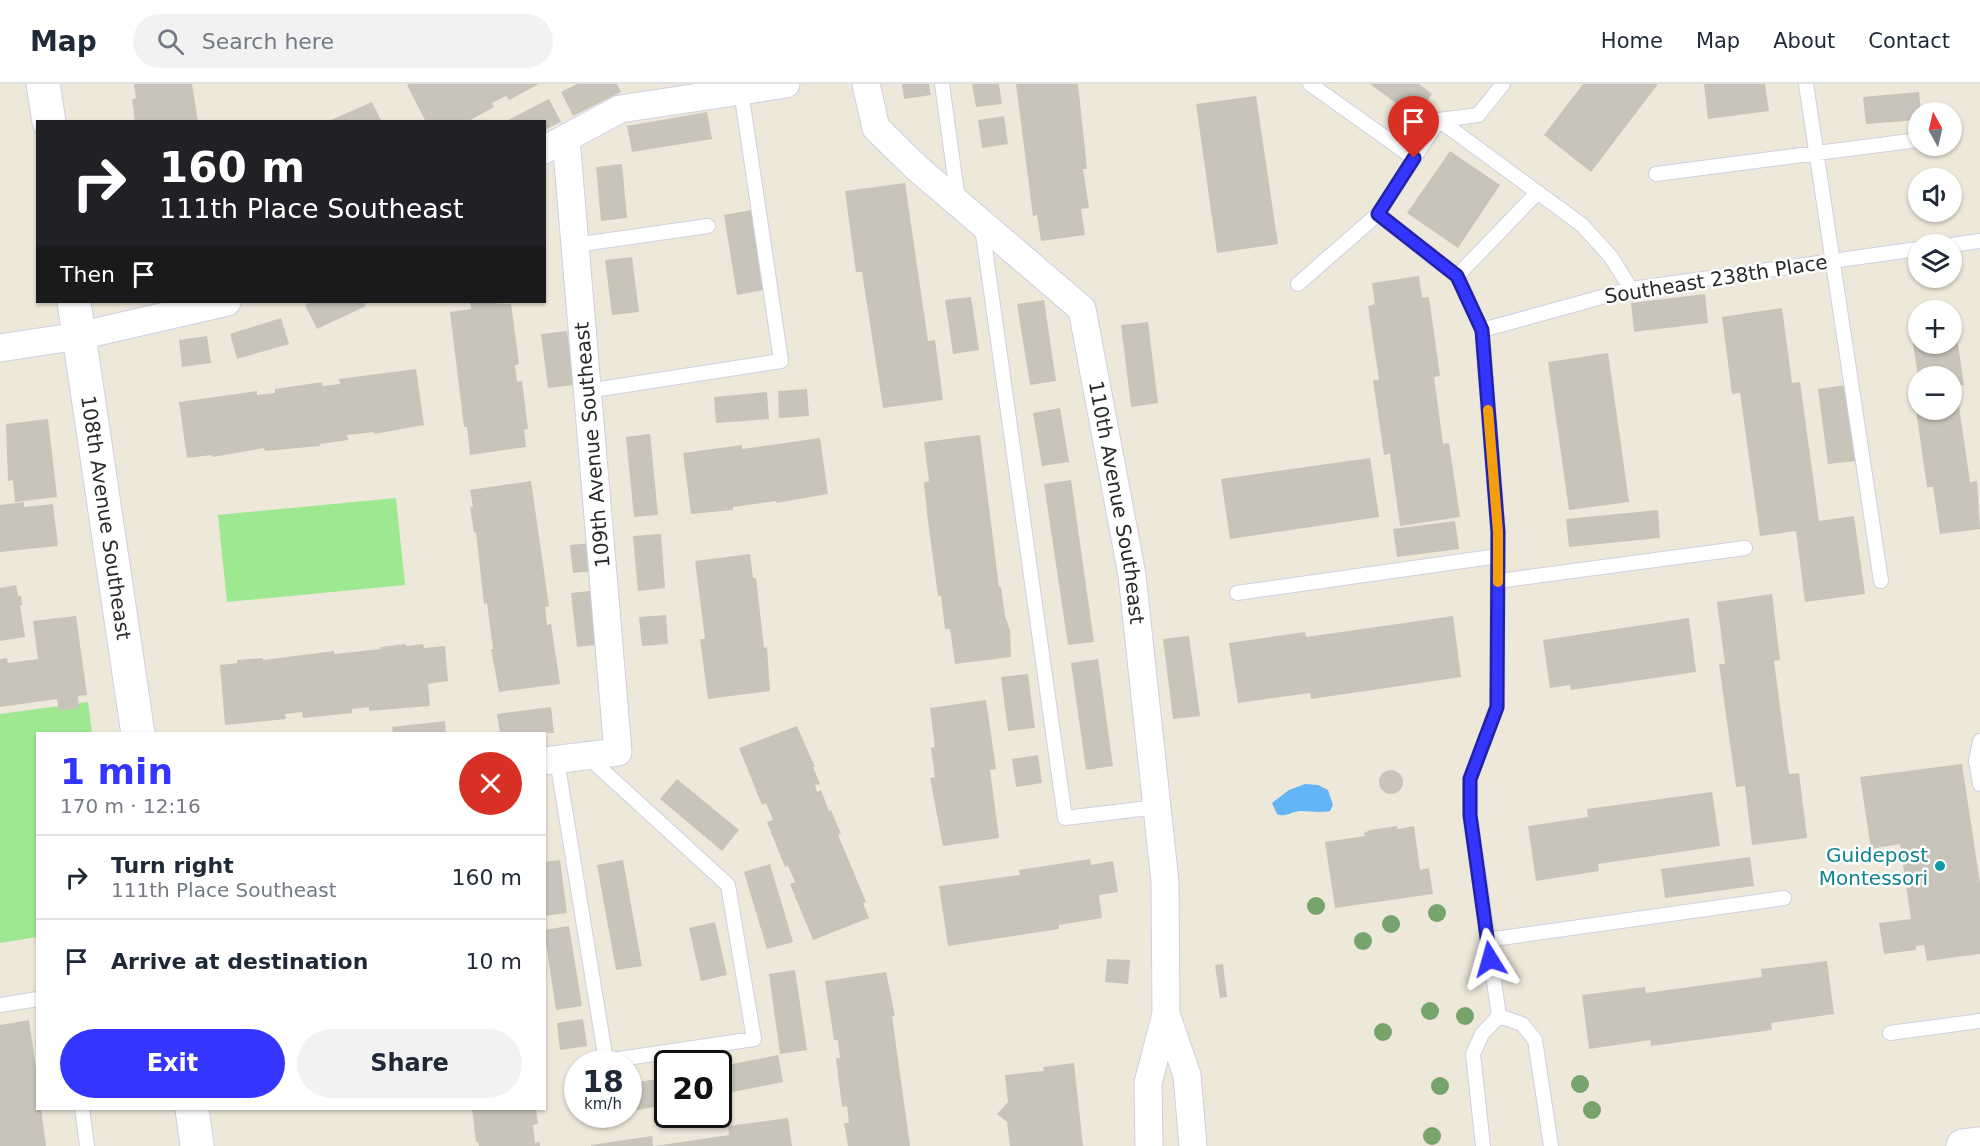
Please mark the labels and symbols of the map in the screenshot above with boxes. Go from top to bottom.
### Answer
pin [1388,96,1439,158]
north arrow [1908,102,1962,156]
street label: Southeast 238th Place [1603,250,1829,308]
street label: 109th Avenue Southeast [569,321,615,569]
street label: 110th Avenue Southeast [1084,379,1149,625]
street label: 108th Avenue Southeast [76,394,136,642]
place label: Guidepost Montessori [1819,843,1928,890]
marker: Guidepost Montessori [1933,859,1947,873]
position arrow [1458,927,1522,991]
speed limit sign: 20 [654,1050,732,1128]

